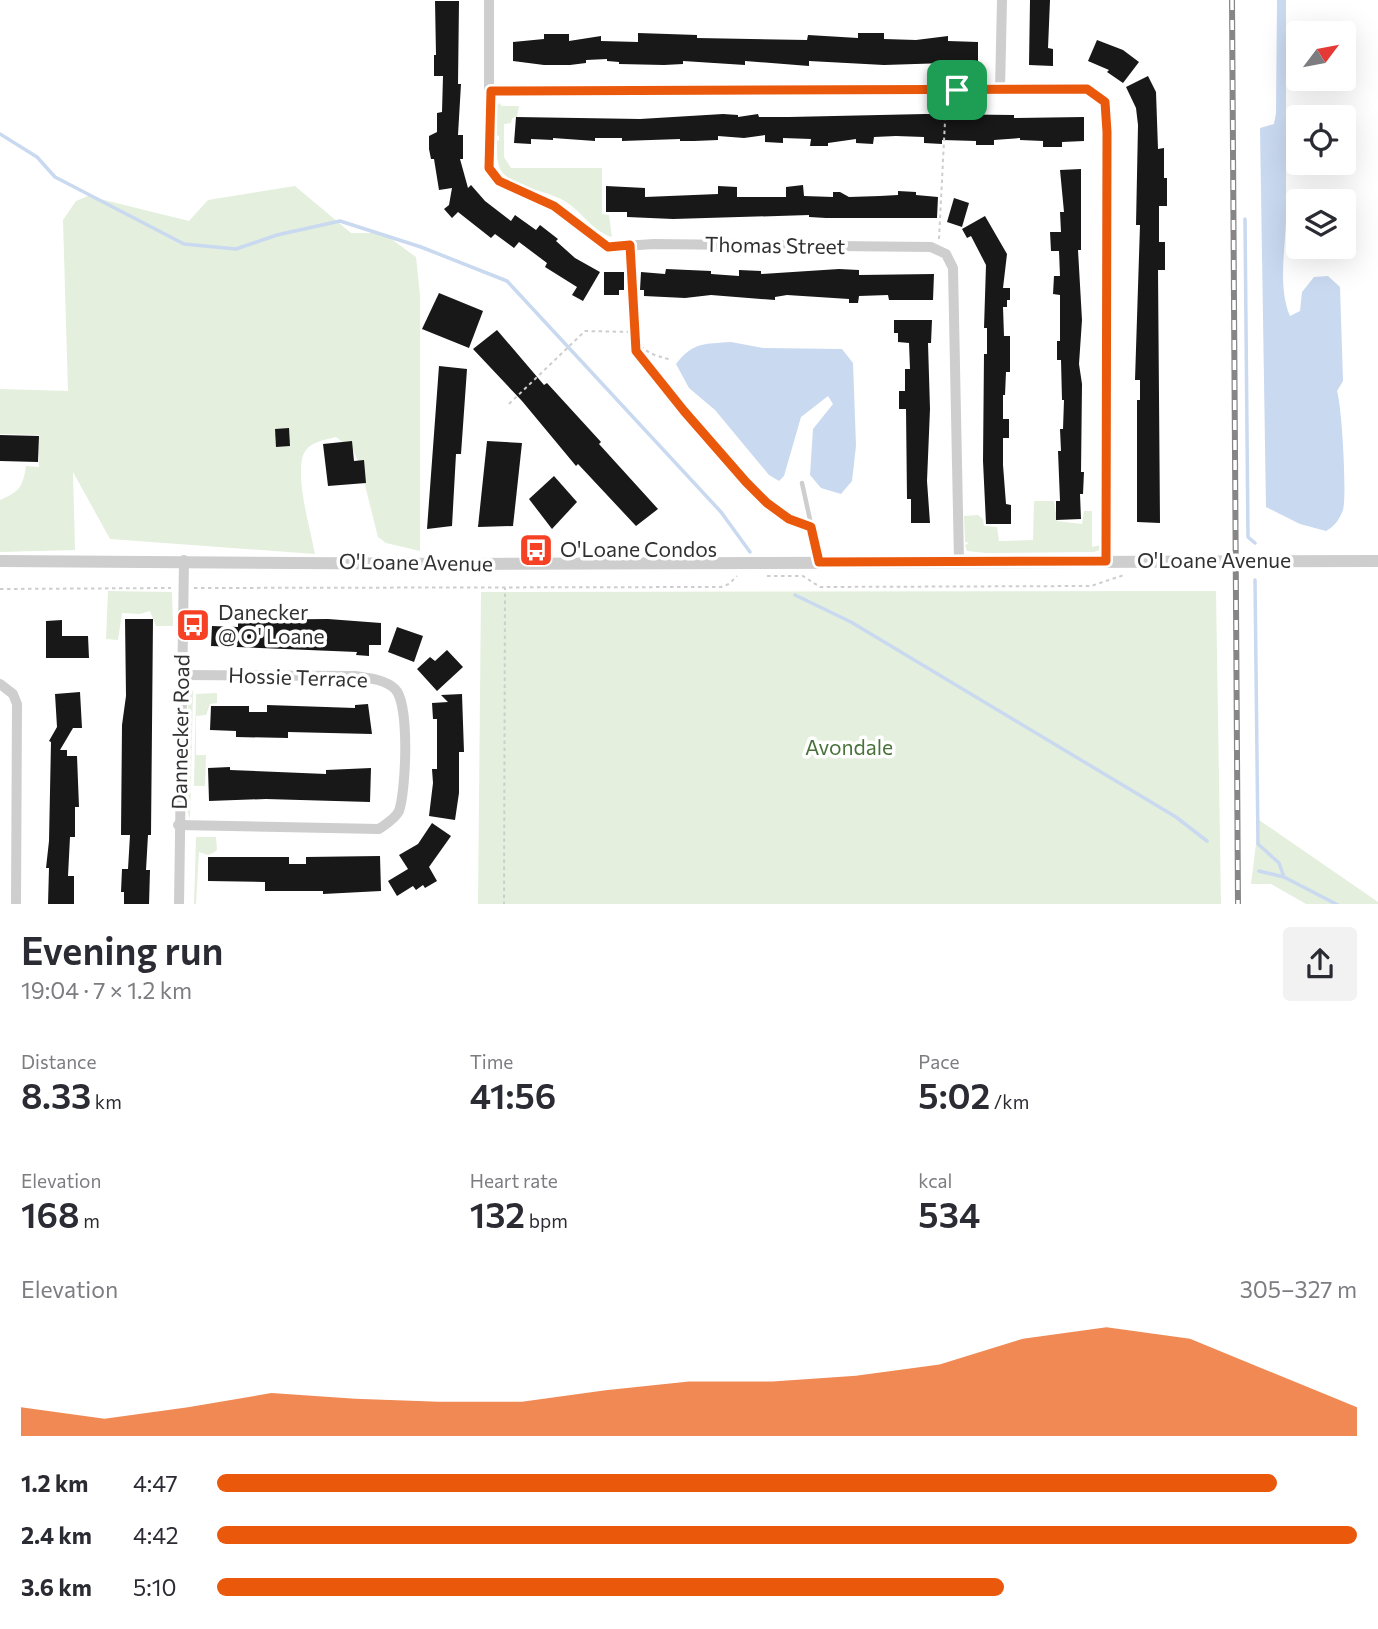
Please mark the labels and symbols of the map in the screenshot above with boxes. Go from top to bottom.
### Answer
north arrow [1286,21,1356,91]
pin [927,60,987,120]
street label: Thomas Street [705,231,845,258]
bus stop icon: O'Loane Condos [517,531,555,569]
place label: O'Loane Condos [560,536,717,561]
street label: O'Loane Avenue [1137,547,1291,572]
street label: O'Loane Avenue [339,548,493,575]
place label: Danecker @ O' Loane [218,599,325,648]
bus stop icon: Danecker @ O' Loane [174,606,212,644]
street label: Dannecker Road [166,654,193,810]
street label: Hossie Terrace [228,662,368,691]
park label: Avondale [805,734,893,759]

